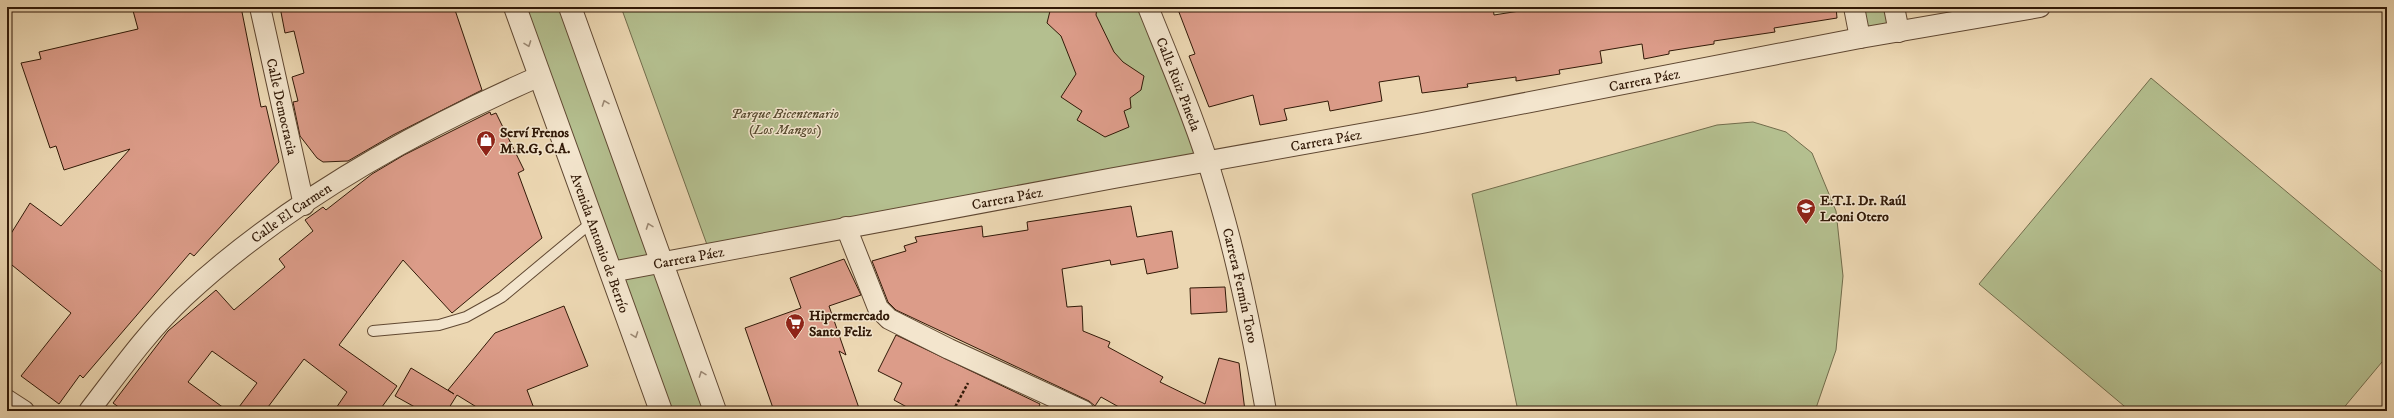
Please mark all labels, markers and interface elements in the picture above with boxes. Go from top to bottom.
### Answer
street label: Calle Ruiz Pineda [1151,35,1204,134]
one-way arrow [524,40,532,47]
street label: Calle Democracia [262,57,301,157]
street label: Carrera Páez [1608,65,1681,97]
one-way arrow [601,100,610,107]
park label: Parque Bicentenario (Los Mangos) [731,105,839,139]
place label: Serví Frenos M.R.G, C.A. [500,124,570,158]
street label: Carrera Páez [1289,126,1363,156]
shop icon: Serví Frenos M.R.G, C.A. [475,129,497,157]
street label: Avenida Antonio de Berrío [566,171,633,316]
street label: Calle El Carmen [248,179,336,247]
street label: Carrera Páez [970,184,1044,214]
place label: E.T.I. Dr. Raúl Leoni Otero [1820,192,1907,226]
school or university icon: E.T.I. Dr. Raúl Leoni Otero [1795,197,1817,225]
one-way arrow [645,222,654,229]
street label: Carrera Fermín Toro [1218,226,1261,345]
street label: Carrera Páez [652,243,726,274]
place label: Hipermercado Santo Feliz [809,307,890,341]
supermarket icon: Hipermercado Santo Feliz [784,312,806,340]
one-way arrow [630,331,638,338]
one-way arrow [699,371,707,378]

